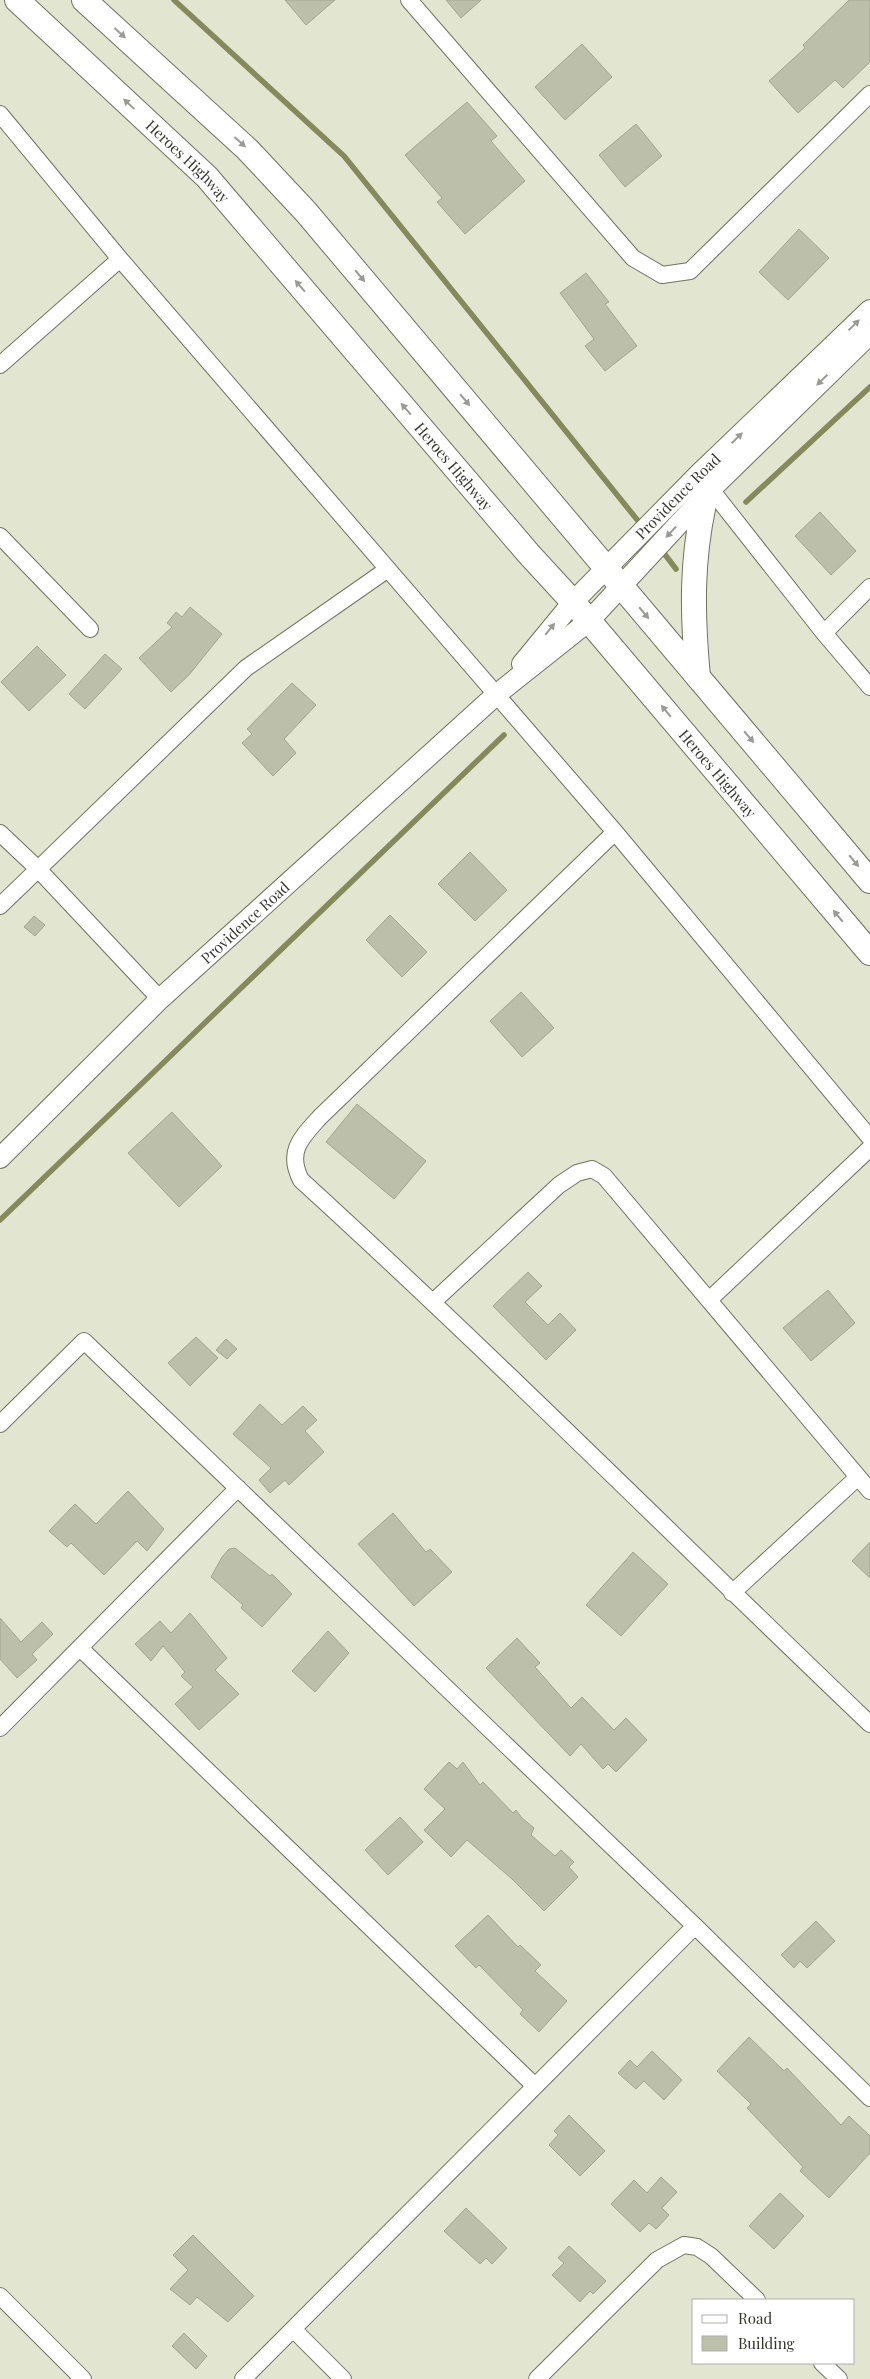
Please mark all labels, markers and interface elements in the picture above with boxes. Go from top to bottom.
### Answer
one-way arrow [113,27,125,39]
one-way arrow [123,98,135,110]
street label: Heroes Highway [142,115,235,207]
one-way arrow [233,136,245,148]
one-way arrow [354,270,365,282]
one-way arrow [294,280,306,292]
one-way arrow [848,319,860,331]
one-way arrow [817,374,829,386]
one-way arrow [459,394,470,407]
one-way arrow [400,403,411,416]
street label: Heroes Highway [411,418,498,515]
one-way arrow [730,432,742,444]
street label: Providence Road [631,449,725,543]
one-way arrow [665,526,677,538]
one-way arrow [638,607,649,619]
one-way arrow [545,623,556,636]
one-way arrow [660,705,671,718]
street label: Heroes Highway [675,725,761,822]
one-way arrow [743,731,754,744]
one-way arrow [848,855,859,868]
street label: Providence Road [196,877,294,968]
one-way arrow [833,909,844,922]
legend [692,2299,855,2364]
text: Road [738,2308,772,2328]
text: Building [738,2333,795,2353]

